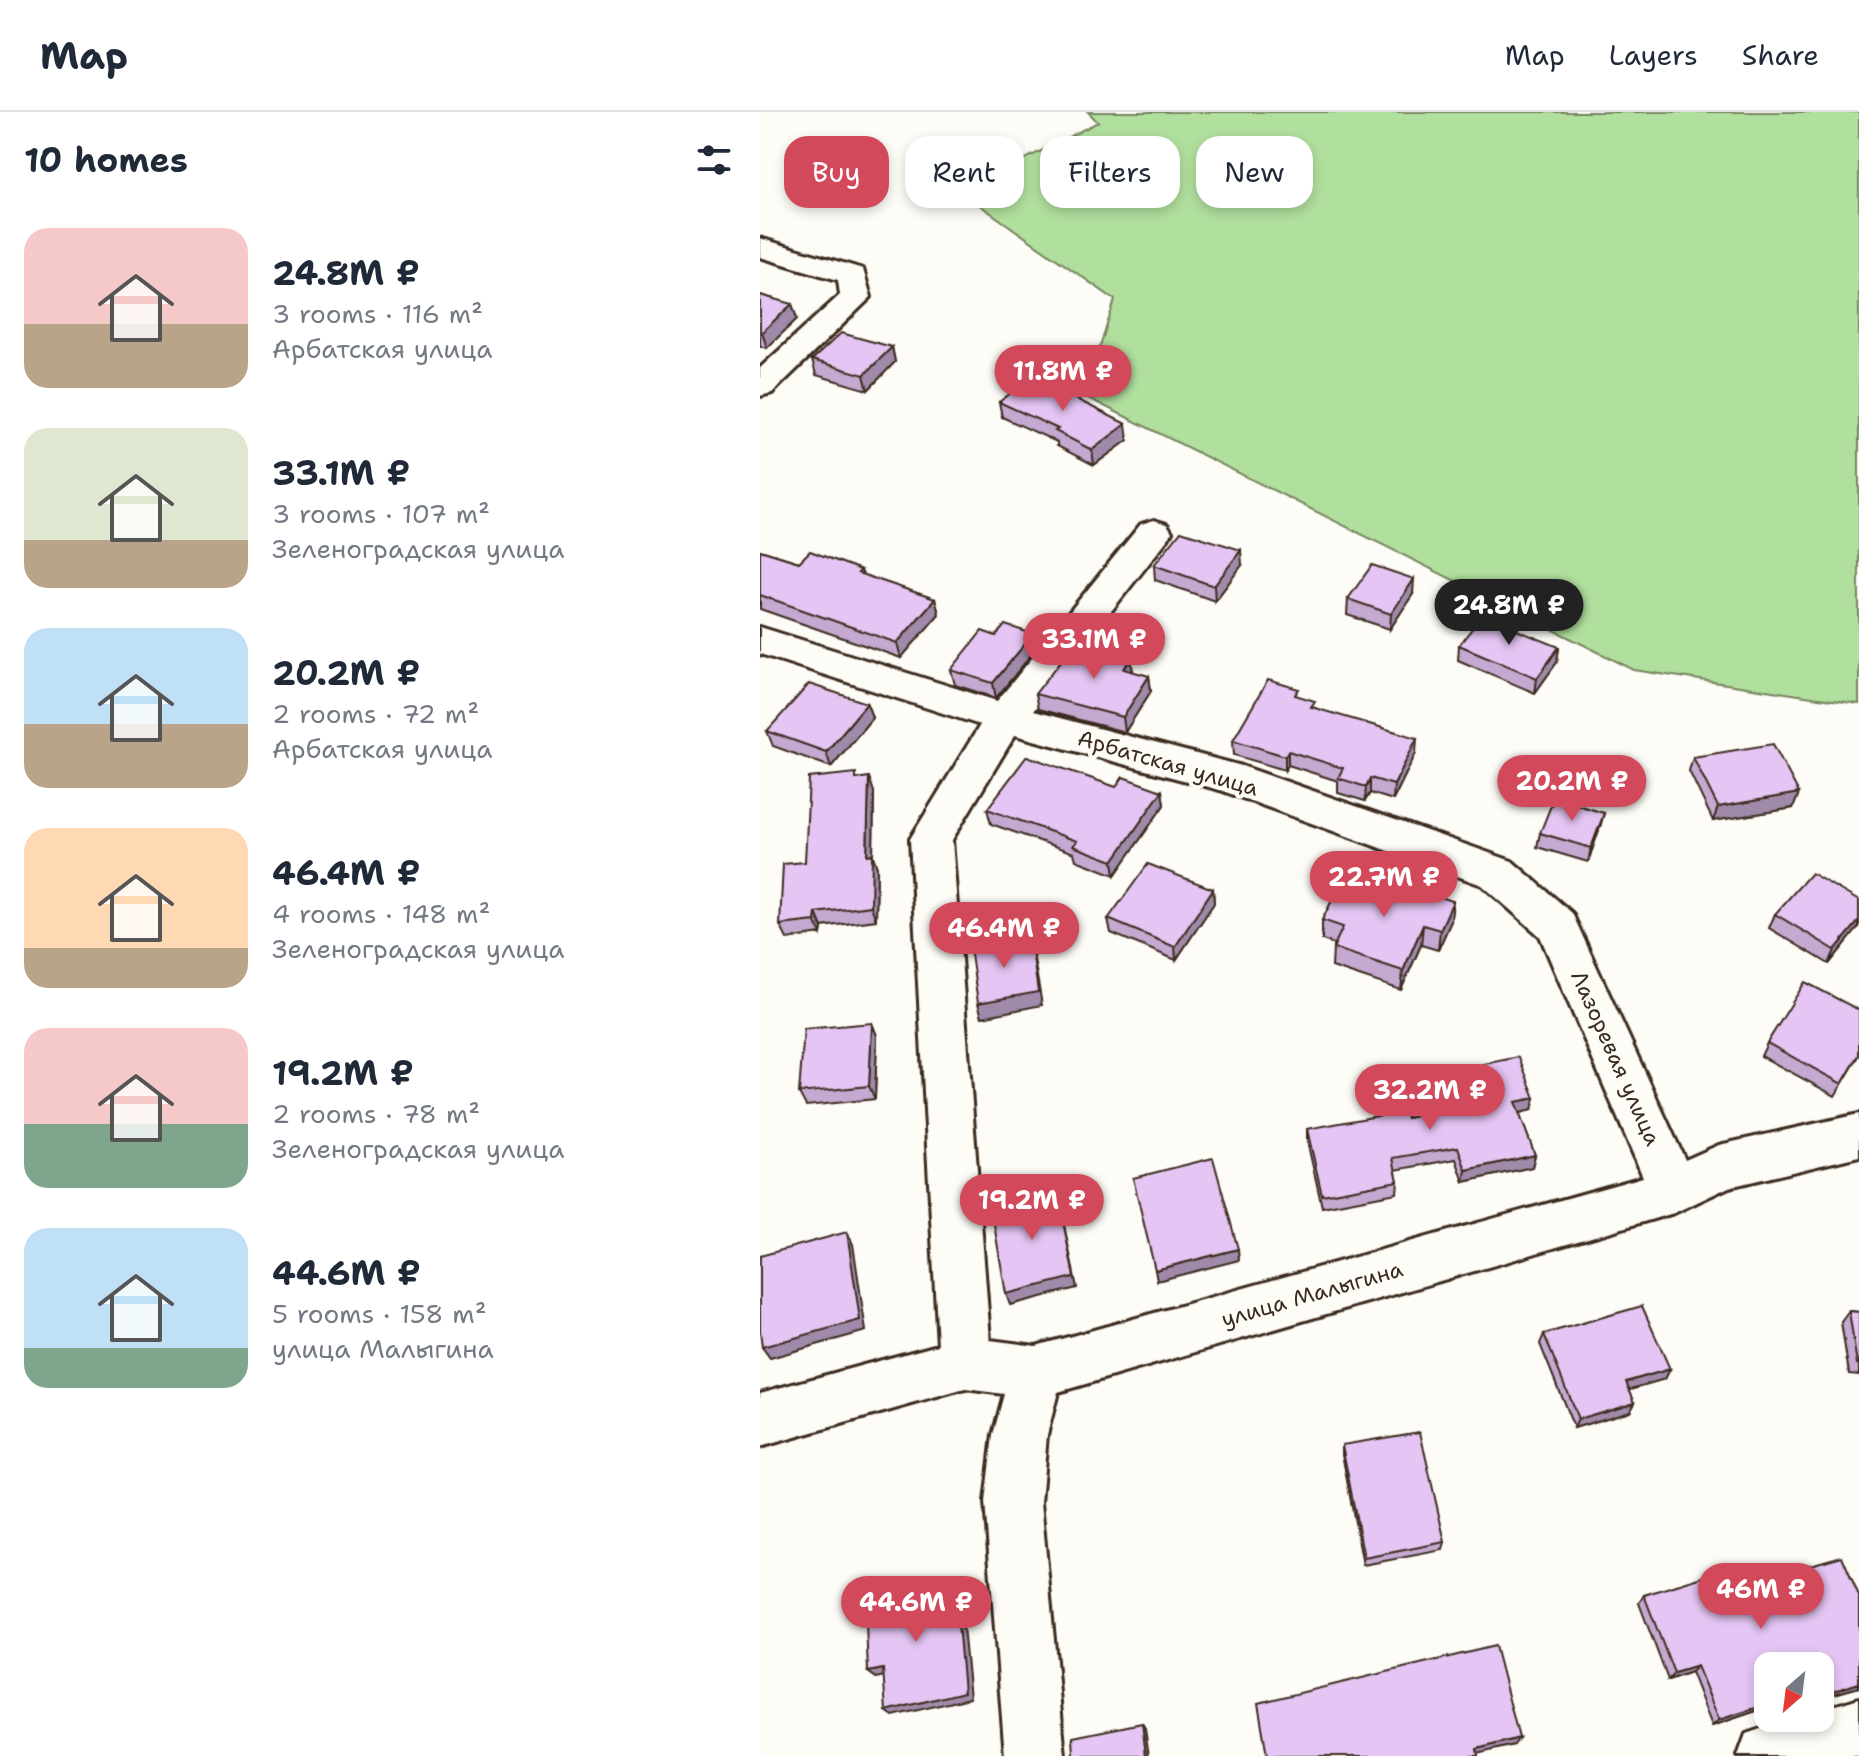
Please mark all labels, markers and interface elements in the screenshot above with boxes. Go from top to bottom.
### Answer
text: Map [40,30,128,81]
text: Map [1505,36,1565,74]
text: Layers [1609,36,1698,74]
text: Share [1742,36,1819,74]
chip: Buy [784,136,889,208]
chip: Rent [905,136,1024,208]
chip: Filters [1040,136,1180,208]
chip: New [1196,136,1313,208]
text: 10 homes [24,137,188,183]
icon: filters [692,138,736,182]
text: 24.8M ₽ [272,250,420,296]
icon: home [88,260,184,356]
text: 3 rooms · 116 m² [272,296,483,331]
text: Арбатская улица [272,331,493,366]
pin: 11.8M ₽ [989,345,1137,413]
text: 11.8M ₽ [1013,353,1113,388]
text: 33.1M ₽ [272,450,410,496]
icon: home [88,460,184,556]
text: 3 rooms · 107 m² [272,496,490,531]
text: Зеленоградская улица [272,531,565,566]
pin: 24.8M ₽ [1435,579,1583,647]
text: 24.8M ₽ [1453,587,1566,622]
pin: 33.1M ₽ [1020,613,1168,681]
text: 33.1M ₽ [1041,621,1147,656]
text: 20.2M ₽ [272,650,420,696]
icon: home [88,660,184,756]
text: 2 rooms · 72 m² [272,696,479,731]
street label: Арбатская улица [1074,723,1262,803]
text: Арбатская улица [272,731,493,766]
pin: 20.2M ₽ [1498,755,1646,823]
text: 20.2M ₽ [1515,763,1629,798]
text: 46.4M ₽ [272,850,421,896]
pin: 22.7M ₽ [1310,851,1458,919]
text: 22.7M ₽ [1328,859,1440,894]
icon: home [88,860,184,956]
text: 4 rooms · 148 m² [272,896,490,931]
pin: 46.4M ₽ [930,902,1078,970]
text: 46.4M ₽ [947,910,1061,945]
text: Зеленоградская улица [272,931,565,966]
street label: Лазоревая улица [1564,966,1668,1150]
text: 19.2M ₽ [272,1050,414,1096]
icon: home [88,1060,184,1156]
pin: 32.2M ₽ [1356,1064,1504,1132]
text: 32.2M ₽ [1373,1072,1487,1107]
text: 2 rooms · 78 m² [272,1096,480,1131]
text: Зеленоградская улица [272,1131,565,1166]
pin: 19.2M ₽ [958,1174,1106,1242]
text: 19.2M ₽ [978,1182,1086,1217]
text: 44.6M ₽ [272,1250,421,1296]
street label: улица Малыгина [1218,1254,1406,1334]
icon: home [88,1260,184,1356]
text: 5 rooms · 158 m² [272,1296,487,1331]
text: улица Малыгина [272,1331,494,1366]
pin: 46M ₽ [1705,1563,1817,1631]
text: 46M ₽ [1716,1571,1806,1606]
pin: 44.6M ₽ [842,1576,990,1644]
text: 44.6M ₽ [859,1584,973,1619]
north arrow [1754,1652,1834,1732]
map controls [1754,1652,1834,1732]

